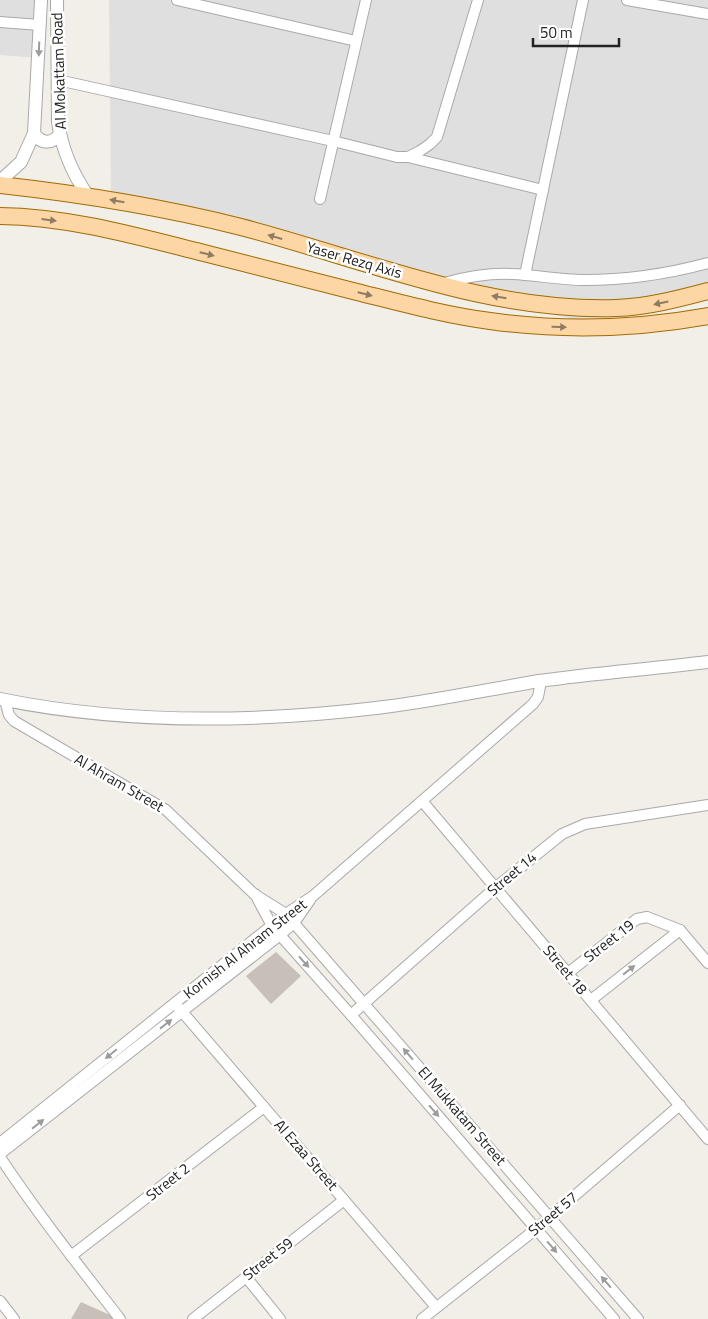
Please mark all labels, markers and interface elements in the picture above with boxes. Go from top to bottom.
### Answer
street label: Al Mokattam Road [45,12,72,130]
scale bar [533,15,619,47]
text: 50 m [540,21,573,44]
one-way arrow [35,41,43,57]
one-way arrow [108,197,124,205]
one-way arrow [41,216,57,224]
one-way arrow [267,232,282,240]
street label: Yaser Rezq Axis [304,235,405,284]
one-way arrow [200,250,215,258]
one-way arrow [357,290,372,298]
one-way arrow [491,293,507,301]
one-way arrow [653,299,668,307]
one-way arrow [551,323,567,331]
street label: Al Ahram Street [70,748,169,818]
street label: Street 14 [482,846,542,901]
street label: Kornish Al Ahram Street [178,893,312,1004]
street label: Street 19 [578,913,639,968]
street label: Street 18 [538,940,593,1000]
one-way arrow [298,956,310,968]
one-way arrow [622,965,636,975]
one-way arrow [160,1018,173,1029]
one-way arrow [402,1047,413,1060]
one-way arrow [104,1049,118,1059]
street label: El Mukkatam Street [413,1061,512,1171]
one-way arrow [428,1104,440,1116]
street label: Al Ezaa Street [269,1114,344,1196]
one-way arrow [32,1118,45,1129]
street label: Street 2 [141,1157,195,1206]
street label: Street 57 [523,1186,583,1241]
street label: Street 59 [237,1231,298,1286]
one-way arrow [546,1241,557,1253]
one-way arrow [600,1277,612,1289]

